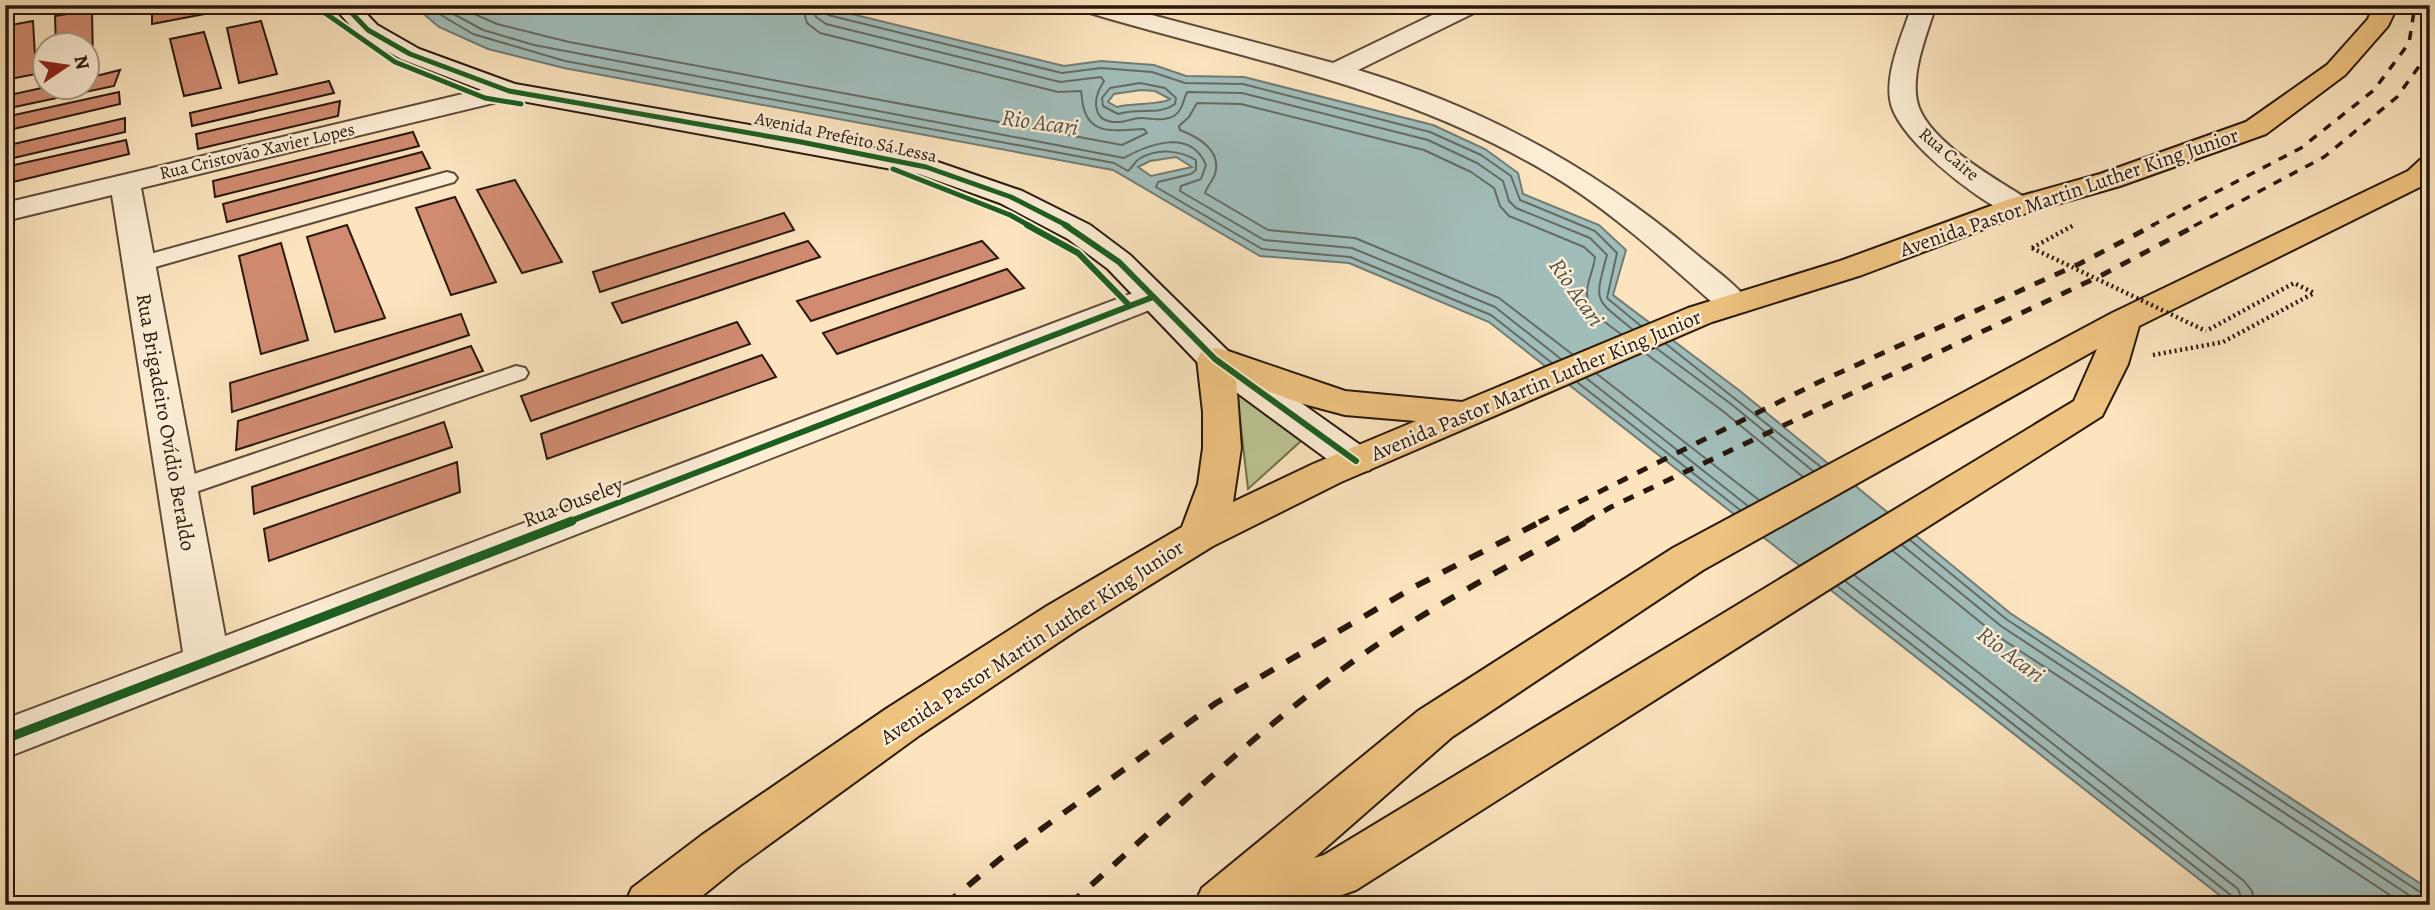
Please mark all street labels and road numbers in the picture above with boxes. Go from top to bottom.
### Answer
street label: Avenida Prefeito Sá Lessa [752,106,940,168]
street label: Rua Cristovão Xavier Lopes [157,117,357,185]
street label: Avenida Pastor Martin Luther King Junior [1895,121,2242,264]
street label: Rua Caire [1914,122,1984,186]
street label: Rua Brigadeiro Ovídio Beraldo [130,291,202,553]
street label: Avenida Pastor Martin Luther King Junior [1366,302,1705,468]
street label: Rua Ouseley [519,470,628,534]
street label: Avenida Pastor Martin Luther King Junior [874,533,1189,751]

